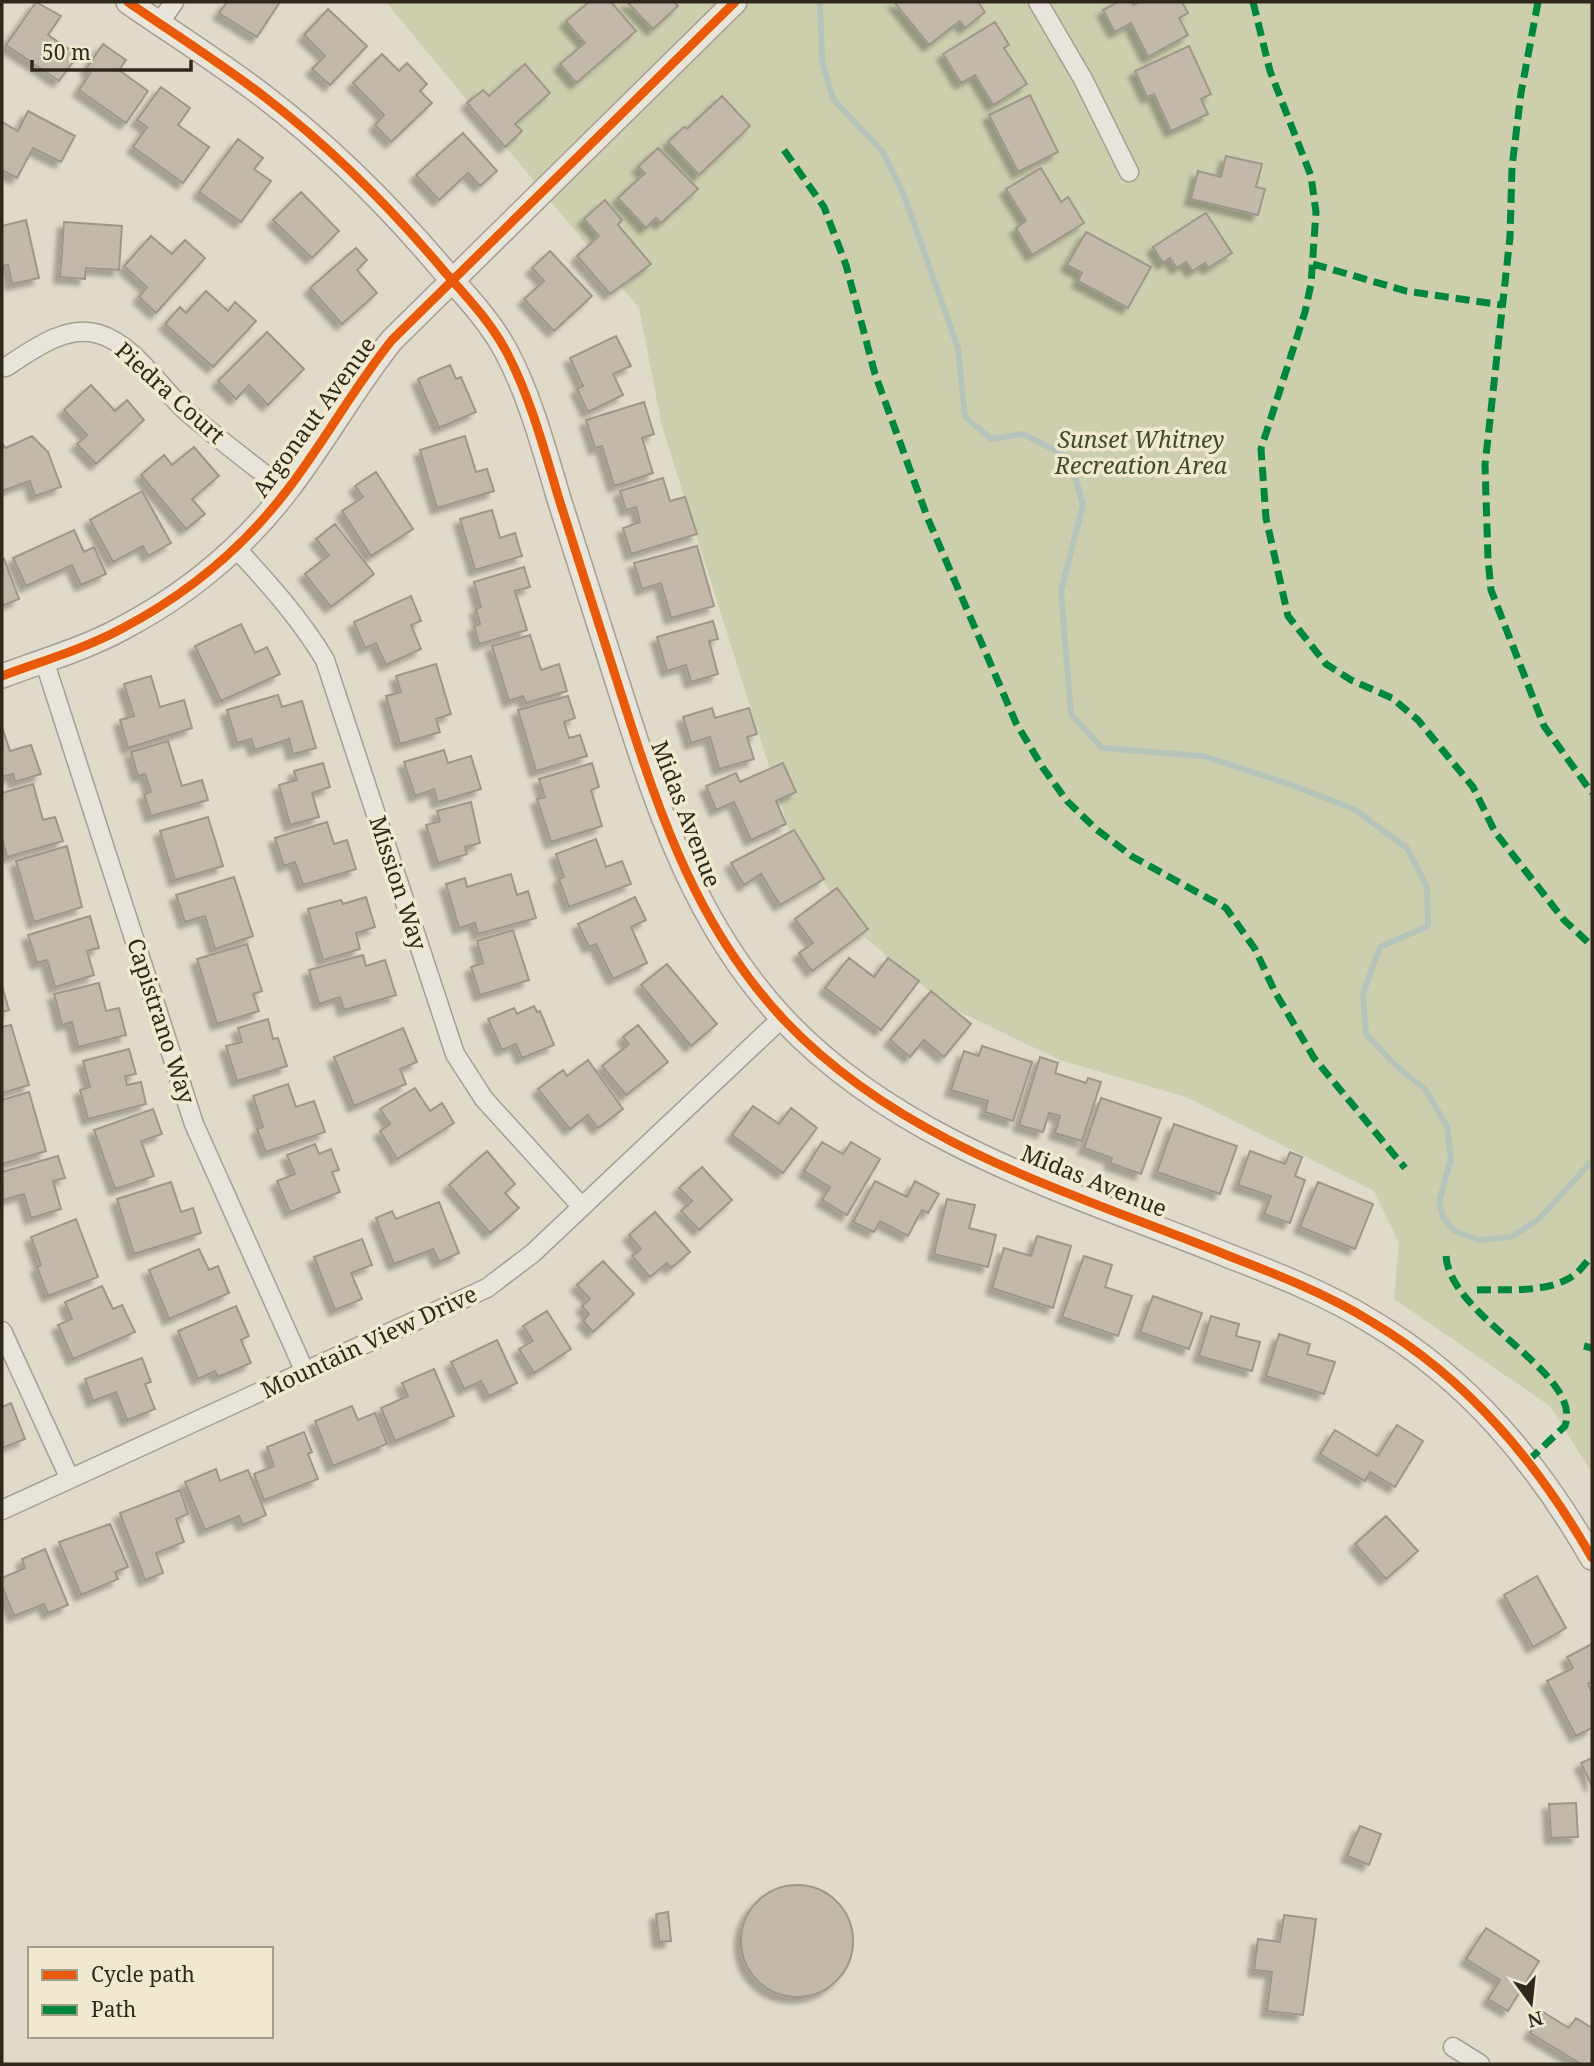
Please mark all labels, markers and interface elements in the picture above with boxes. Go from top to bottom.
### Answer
scale bar [32,28,191,72]
text: 50 m [42,38,91,66]
street label: Argonaut Avenue [244,330,382,503]
street label: Piedra Court [109,334,233,450]
park label: Sunset Whitney Recreation Area [1054,423,1228,481]
street label: Midas Avenue [644,736,730,892]
street label: Mission Way [362,812,436,954]
street label: Capistrano Way [120,934,204,1108]
street label: Midas Avenue [1017,1136,1172,1224]
street label: Mountain View Drive [255,1277,482,1405]
legend [28,1947,273,2038]
text: Cycle path [91,1960,195,1988]
north arrow [1496,1968,1566,2038]
text: Path [91,1995,136,2023]
text: N [1525,2005,1546,2034]

